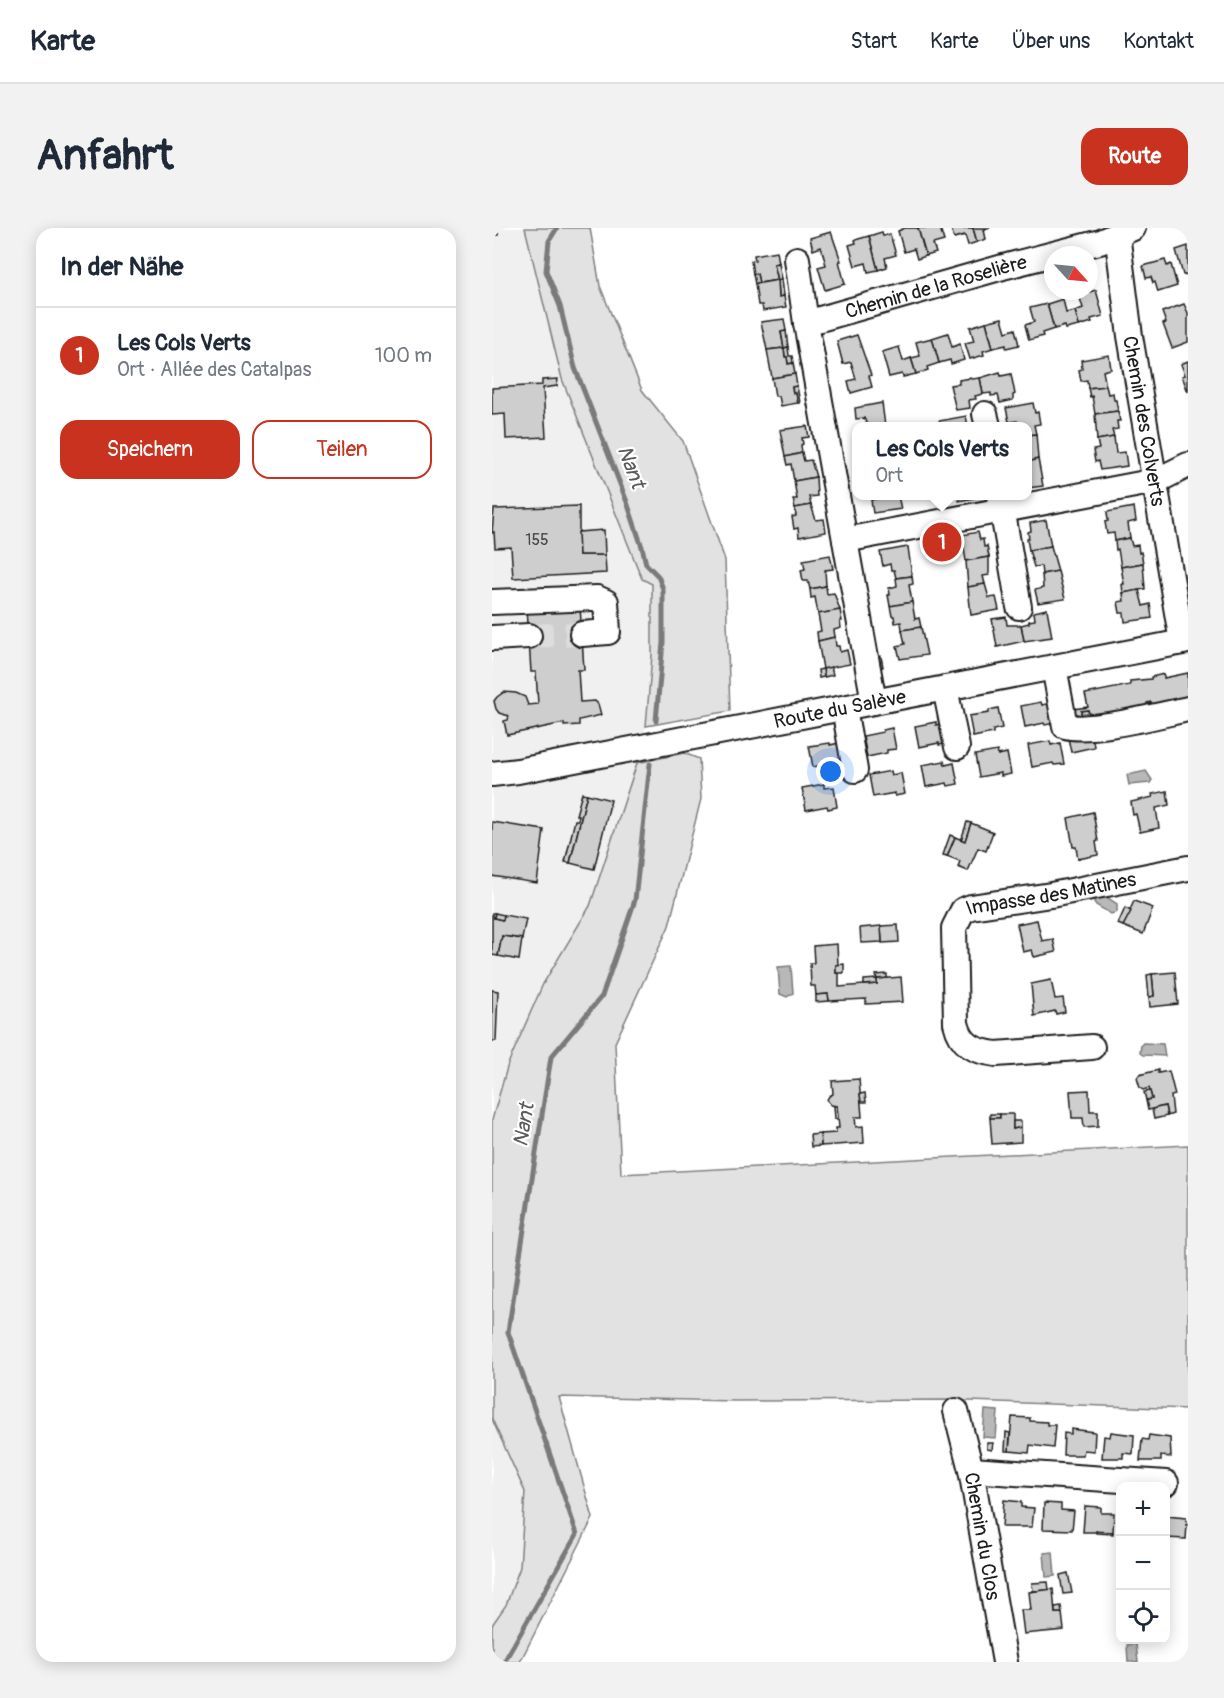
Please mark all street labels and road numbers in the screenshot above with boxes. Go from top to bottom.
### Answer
street label: Chemin de la Roselière [842,249,1030,324]
street label: Chemin des Colverts [1118,334,1171,508]
street label: Route du Salève [772,683,908,734]
street label: Impasse des Matines [962,866,1138,920]
street label: Chemin du Clos [959,1470,1006,1602]

